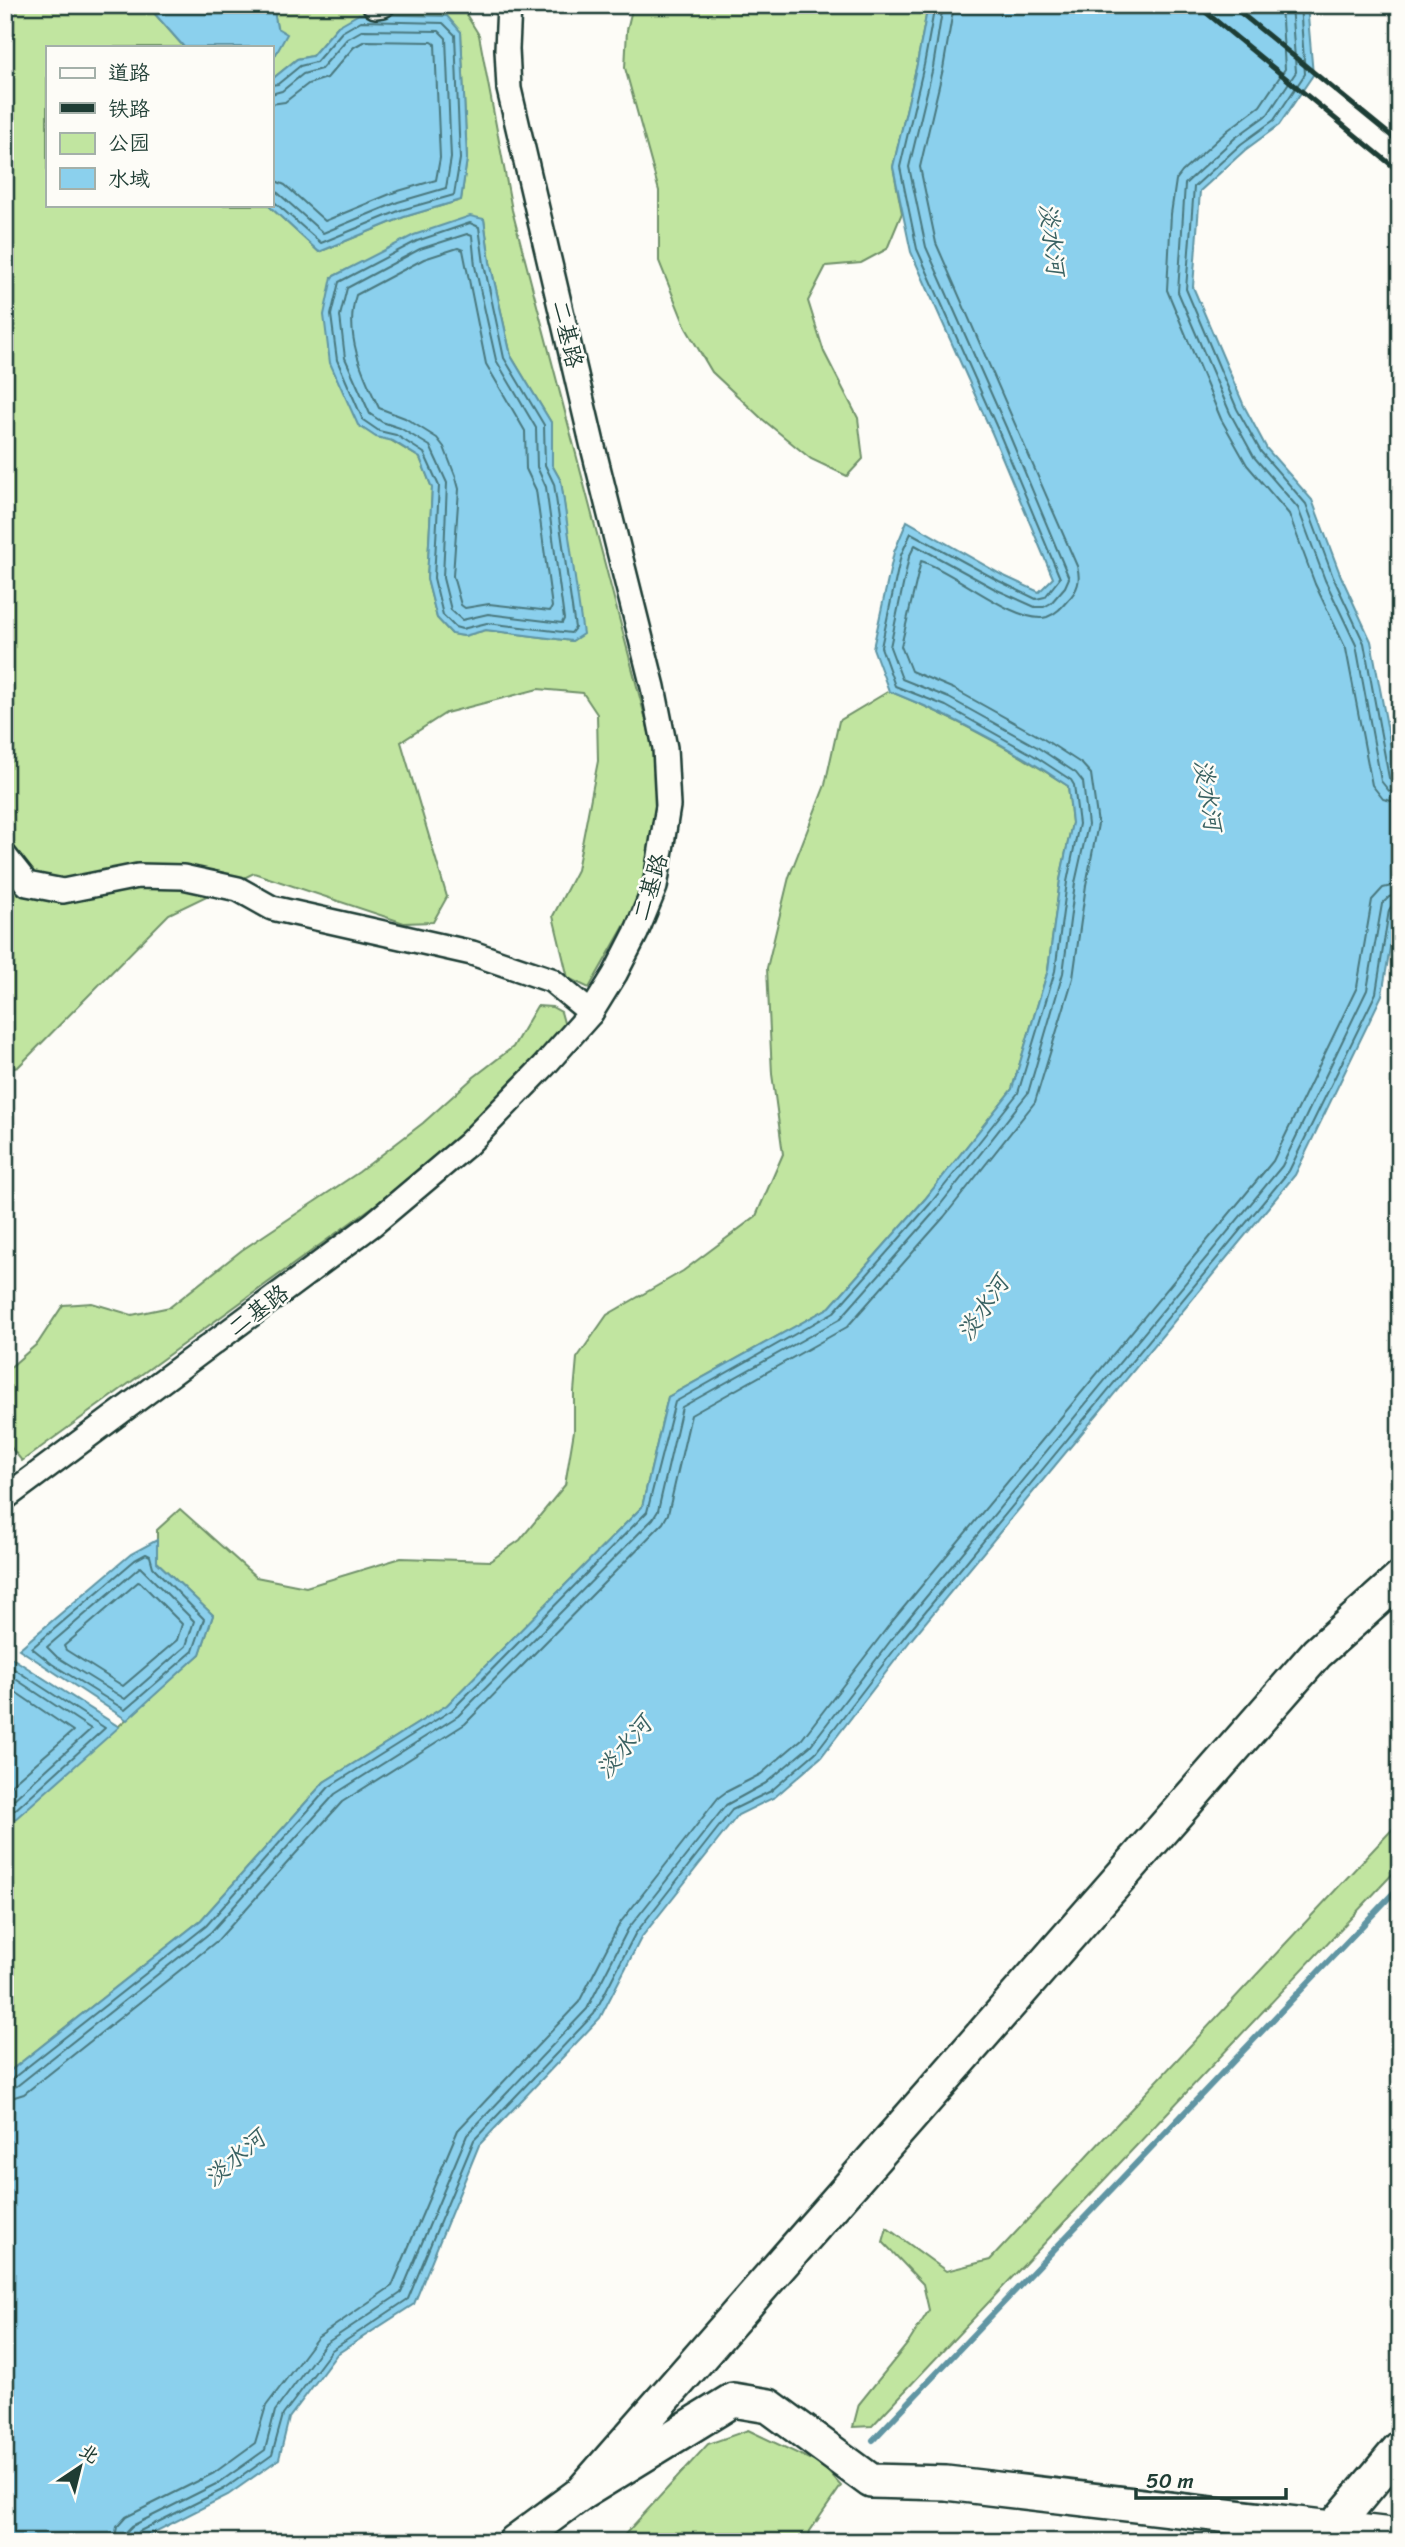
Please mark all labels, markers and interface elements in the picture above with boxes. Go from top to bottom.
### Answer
legend [46,46,273,206]
text: 道路 [108,54,150,92]
text: 铁路 [108,90,150,128]
text: 公园 [108,124,150,162]
text: 水域 [108,160,150,198]
water label: 淡水河 [1027,201,1078,281]
street label: 二基路 [540,296,595,372]
water label: 淡水河 [1182,756,1235,838]
street label: 二基路 [621,848,680,926]
water label: 淡水河 [945,1263,1023,1350]
street label: 二基路 [218,1273,298,1348]
water label: 淡水河 [585,1703,666,1788]
water label: 淡水河 [194,2116,279,2197]
north arrow [46,2432,116,2502]
text: 北 [72,2435,107,2472]
scale bar [1136,2456,1286,2500]
text: 50 m [1146,2462,1194,2500]

